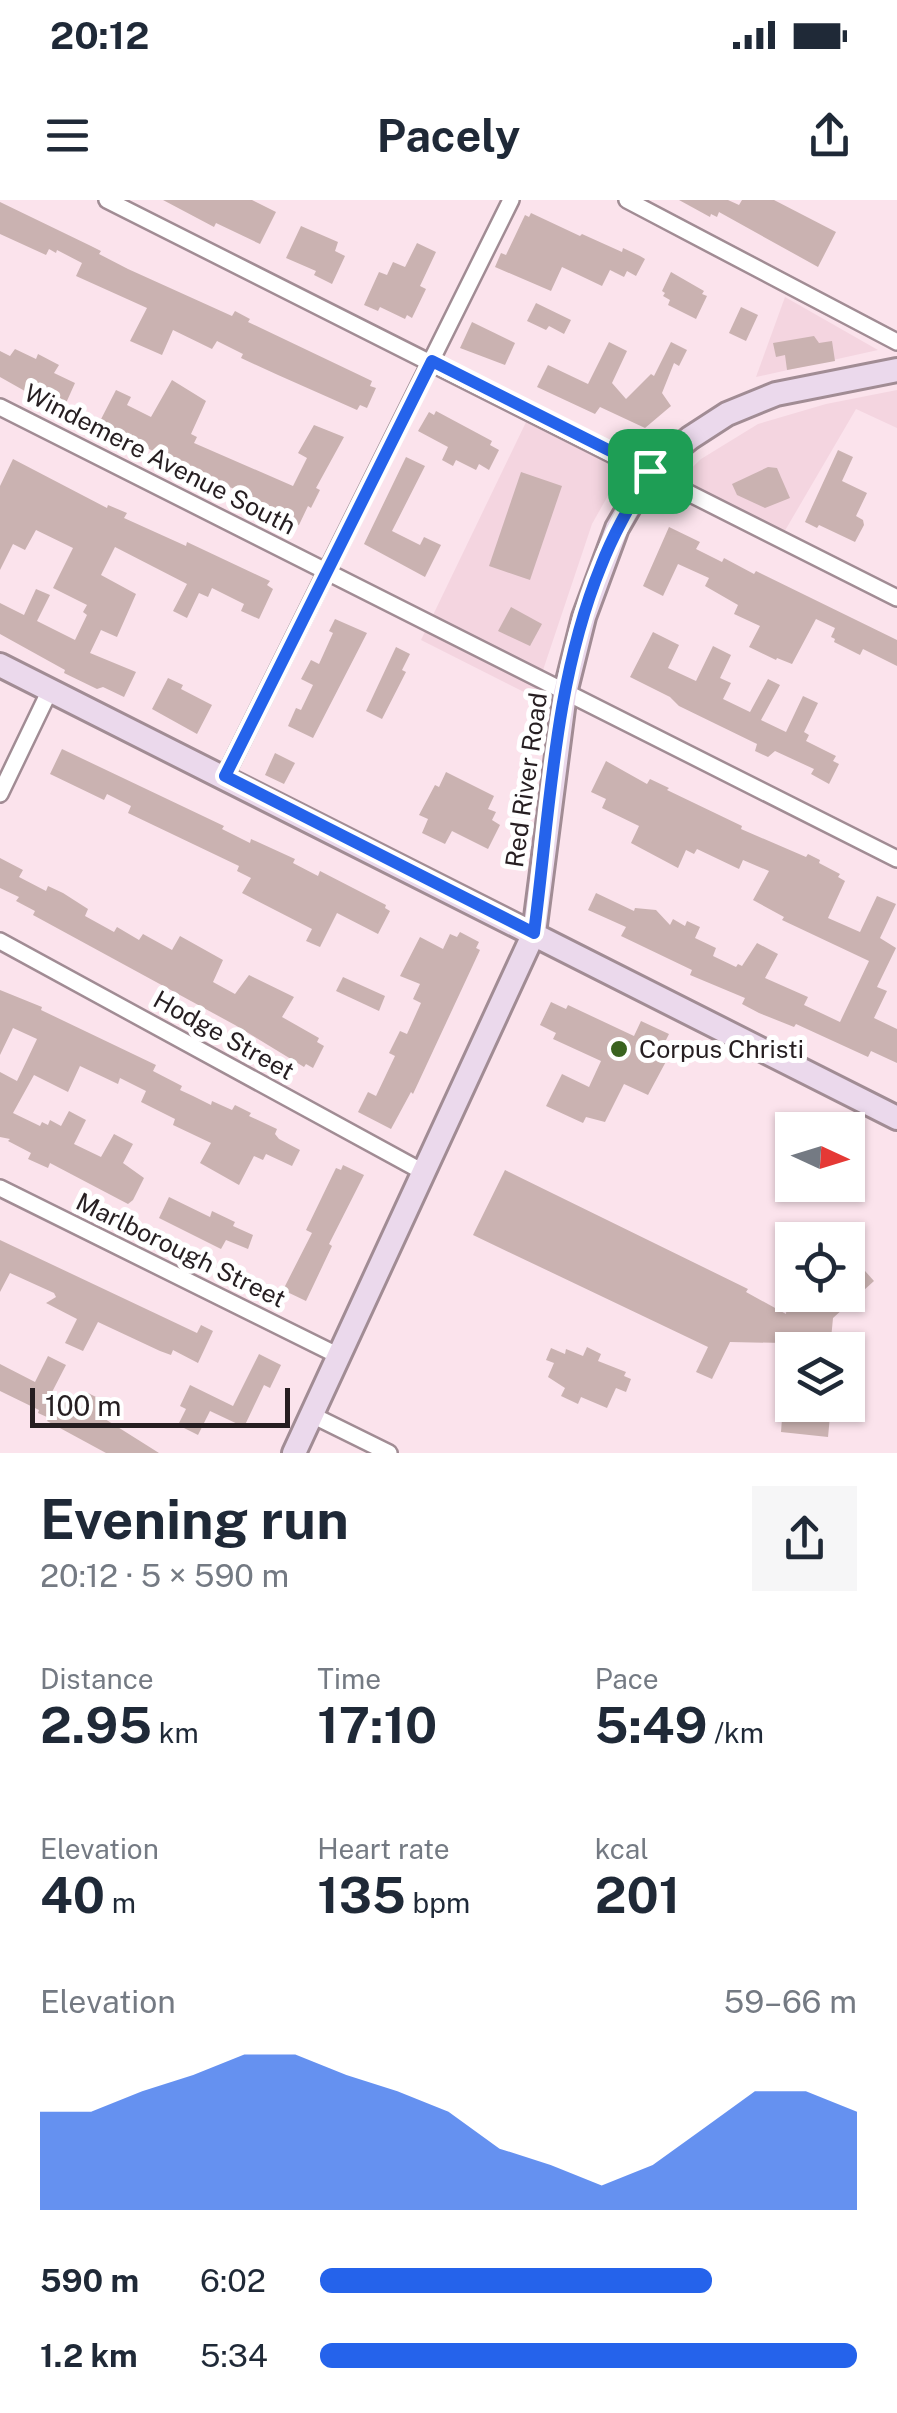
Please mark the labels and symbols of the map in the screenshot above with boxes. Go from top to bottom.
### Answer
street label: Windemere Avenue South [19,377,301,541]
pin [608,429,693,514]
street label: Red River Road [499,691,553,869]
street label: Hodge Street [148,984,300,1086]
place label: Corpus Christi [639,1034,804,1064]
marker: Corpus Christi [608,1038,630,1060]
north arrow [775,1112,865,1202]
street label: Marlborough Street [71,1186,291,1314]
scale bar [30,1383,290,1428]

